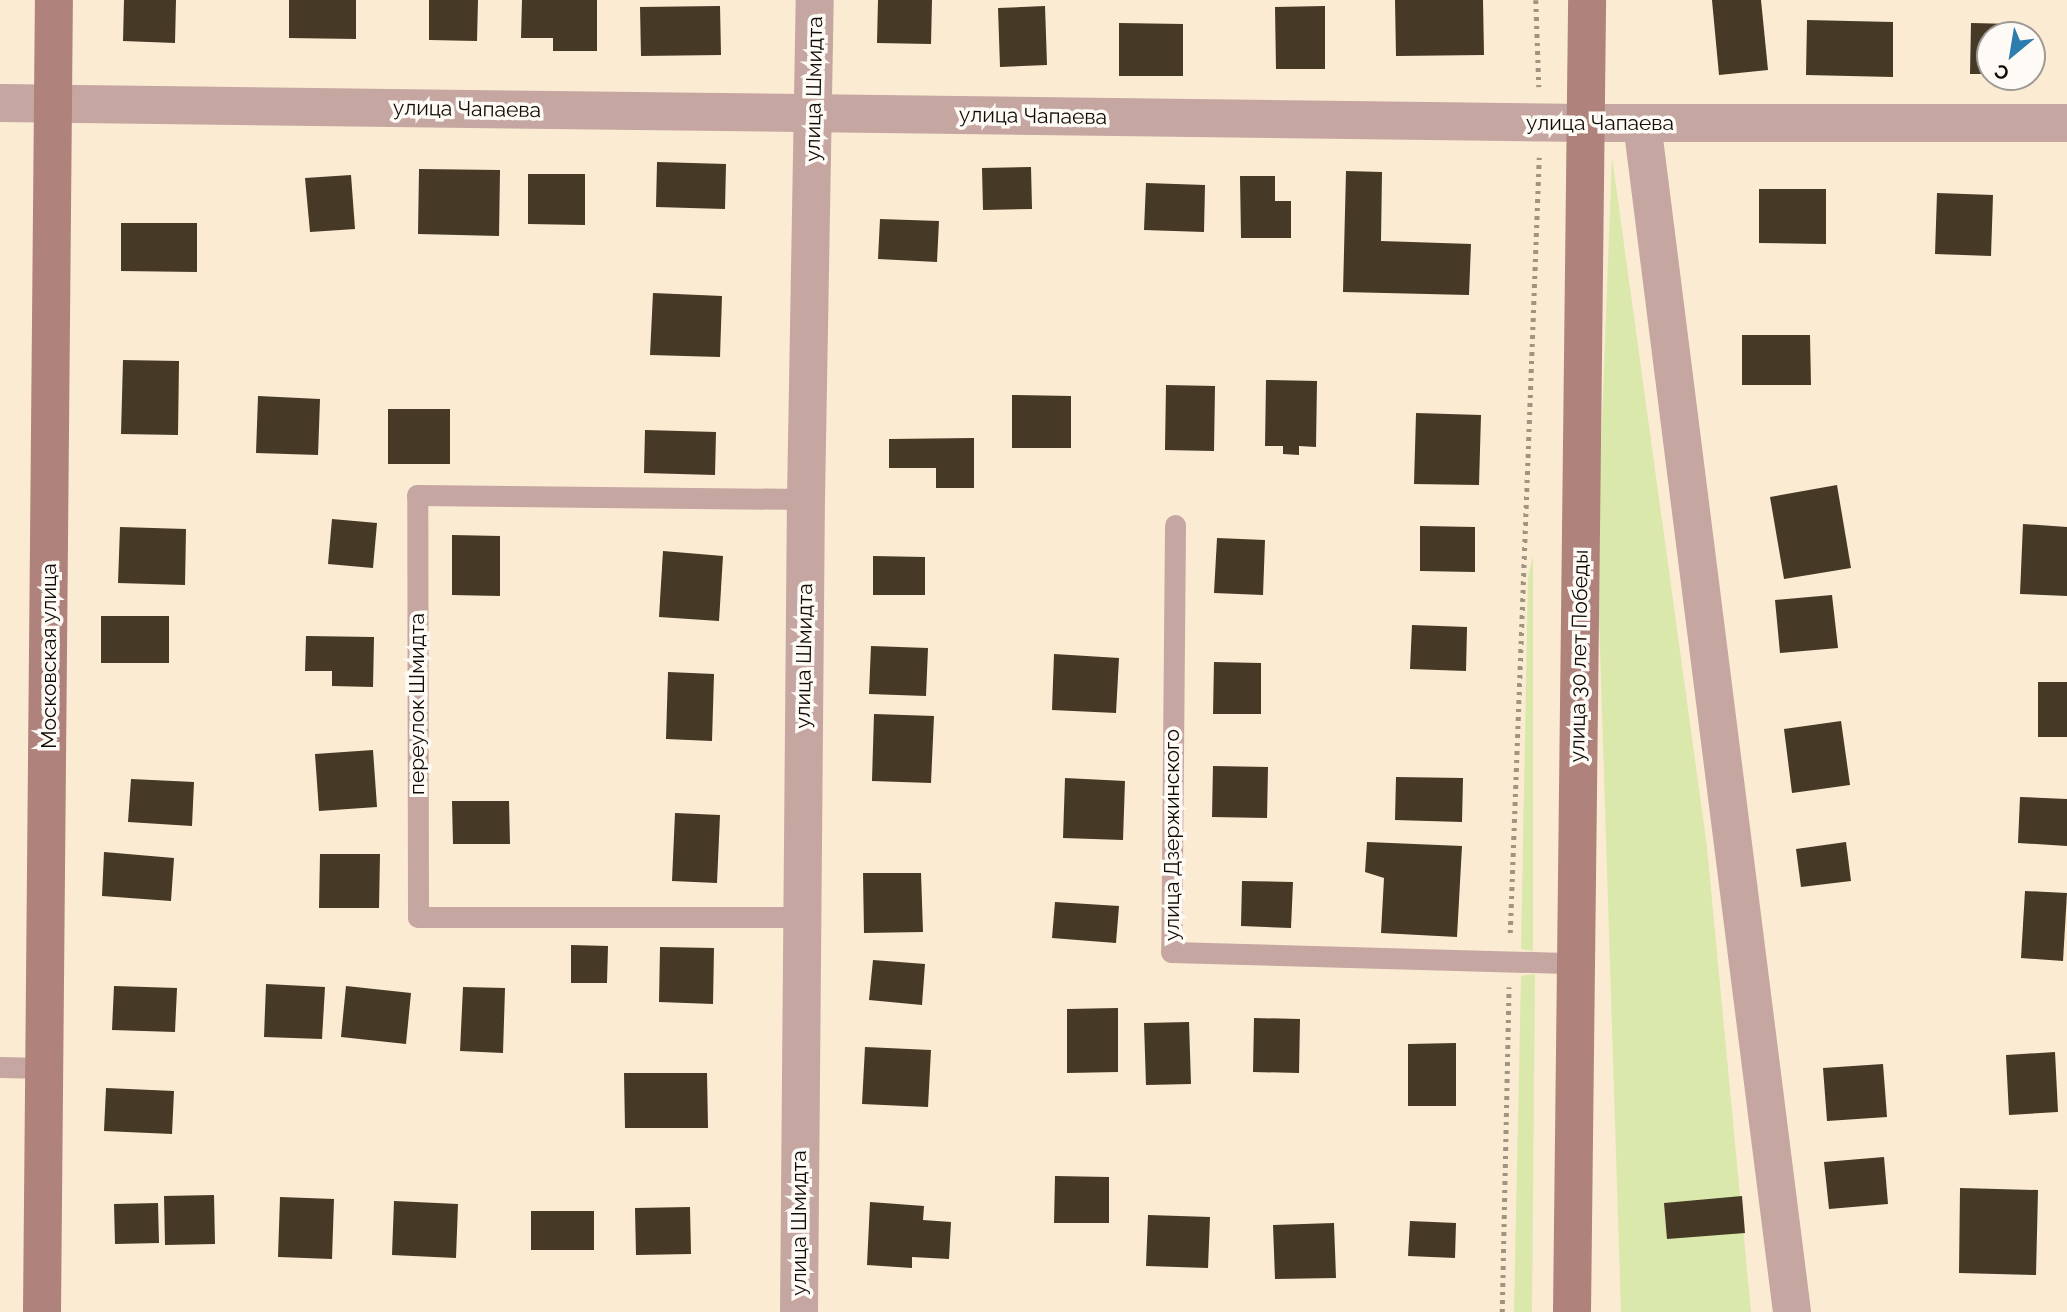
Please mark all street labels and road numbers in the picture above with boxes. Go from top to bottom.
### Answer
street label: улица Шмидта [800,16,828,162]
street label: улица Чапаева [393,95,541,123]
street label: улица Чапаева [959,102,1107,130]
street label: улица Чапаева [1526,110,1674,136]
street label: улица 30 лет Победы [1565,549,1593,763]
street label: Московская улица [36,563,62,749]
street label: улица Шмидта [790,583,818,729]
street label: переулок Шмидта [404,613,430,795]
street label: улица Дзержинского [1159,729,1185,941]
street label: улица Шмидта [786,1150,812,1296]

